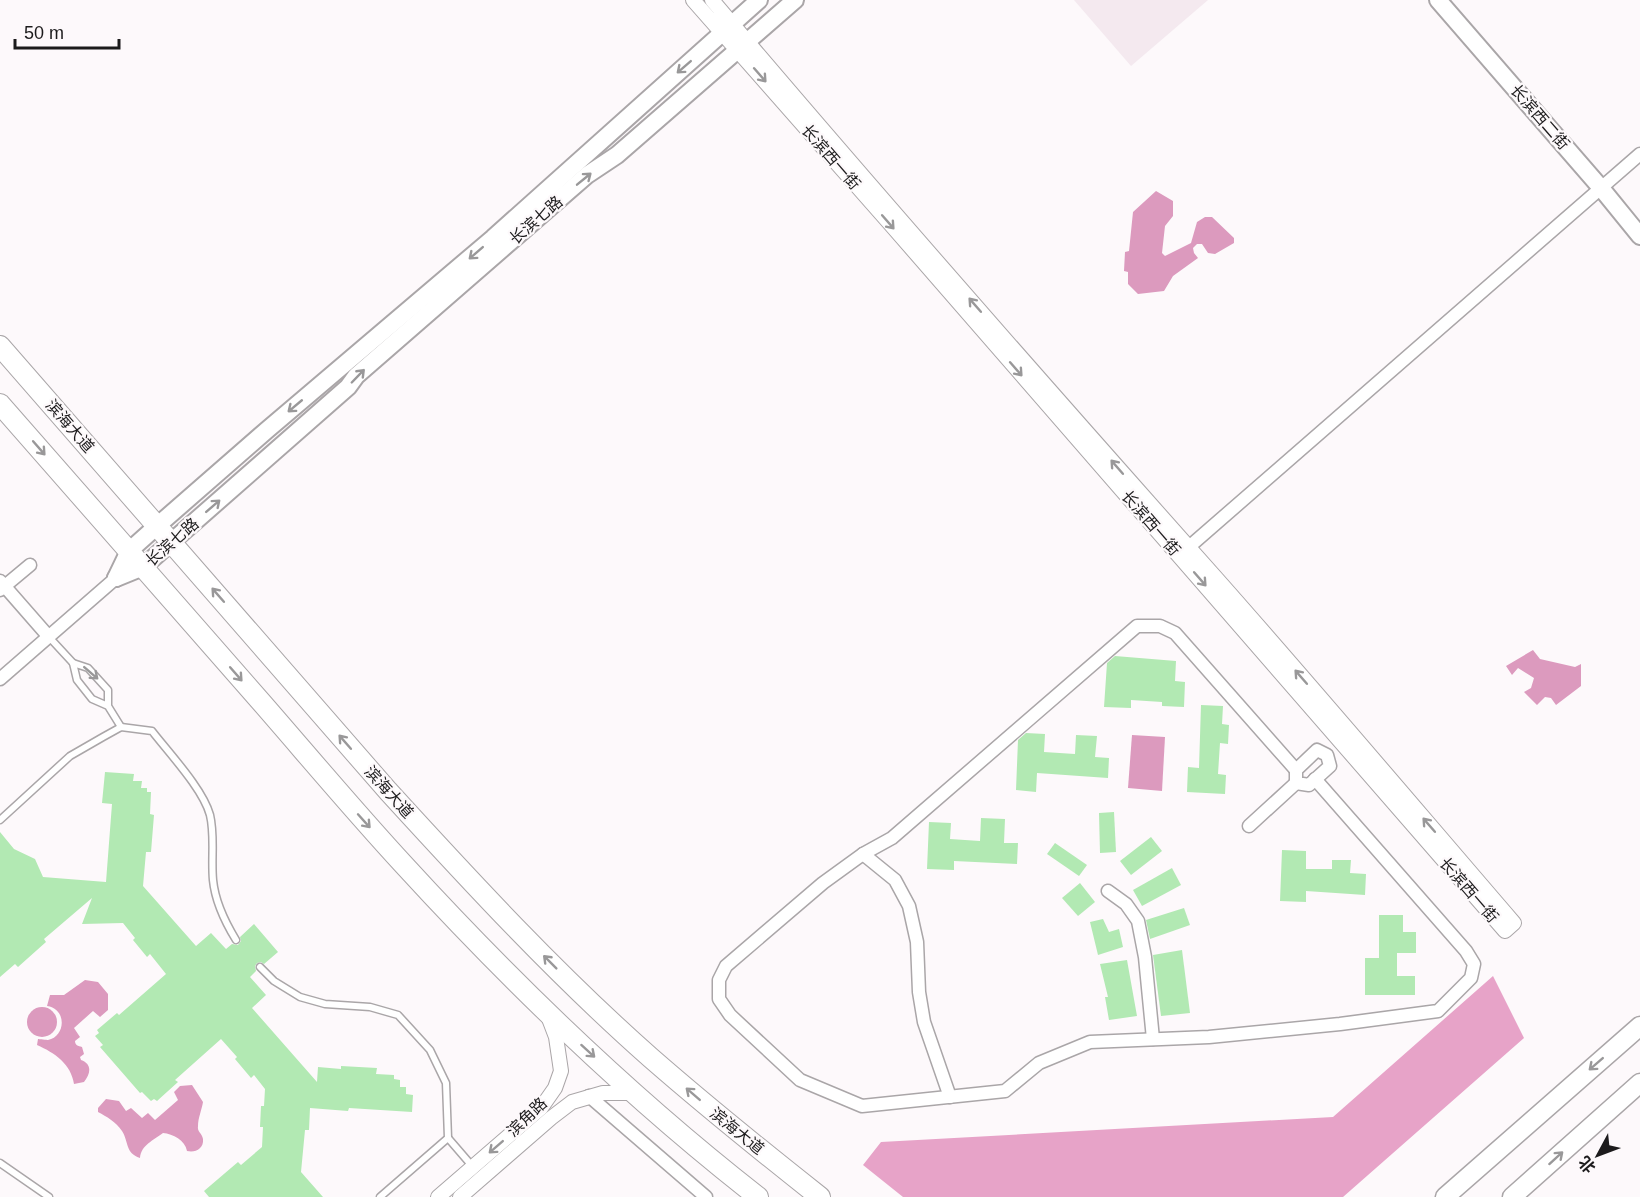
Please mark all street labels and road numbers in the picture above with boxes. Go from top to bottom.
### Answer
street label: 长滨西二街 [1507,81,1573,153]
street label: 长滨西一街 [798,121,864,193]
street label: 长滨七路 [506,193,566,247]
street label: 滨海大道 [43,396,97,456]
street label: 长滨西一街 [1118,487,1184,559]
street label: 长滨七路 [142,515,202,569]
street label: 滨海大道 [361,763,417,821]
street label: 长滨西一街 [1436,854,1502,926]
street label: 滨角路 [503,1093,550,1140]
street label: 滨海大道 [707,1104,767,1158]

